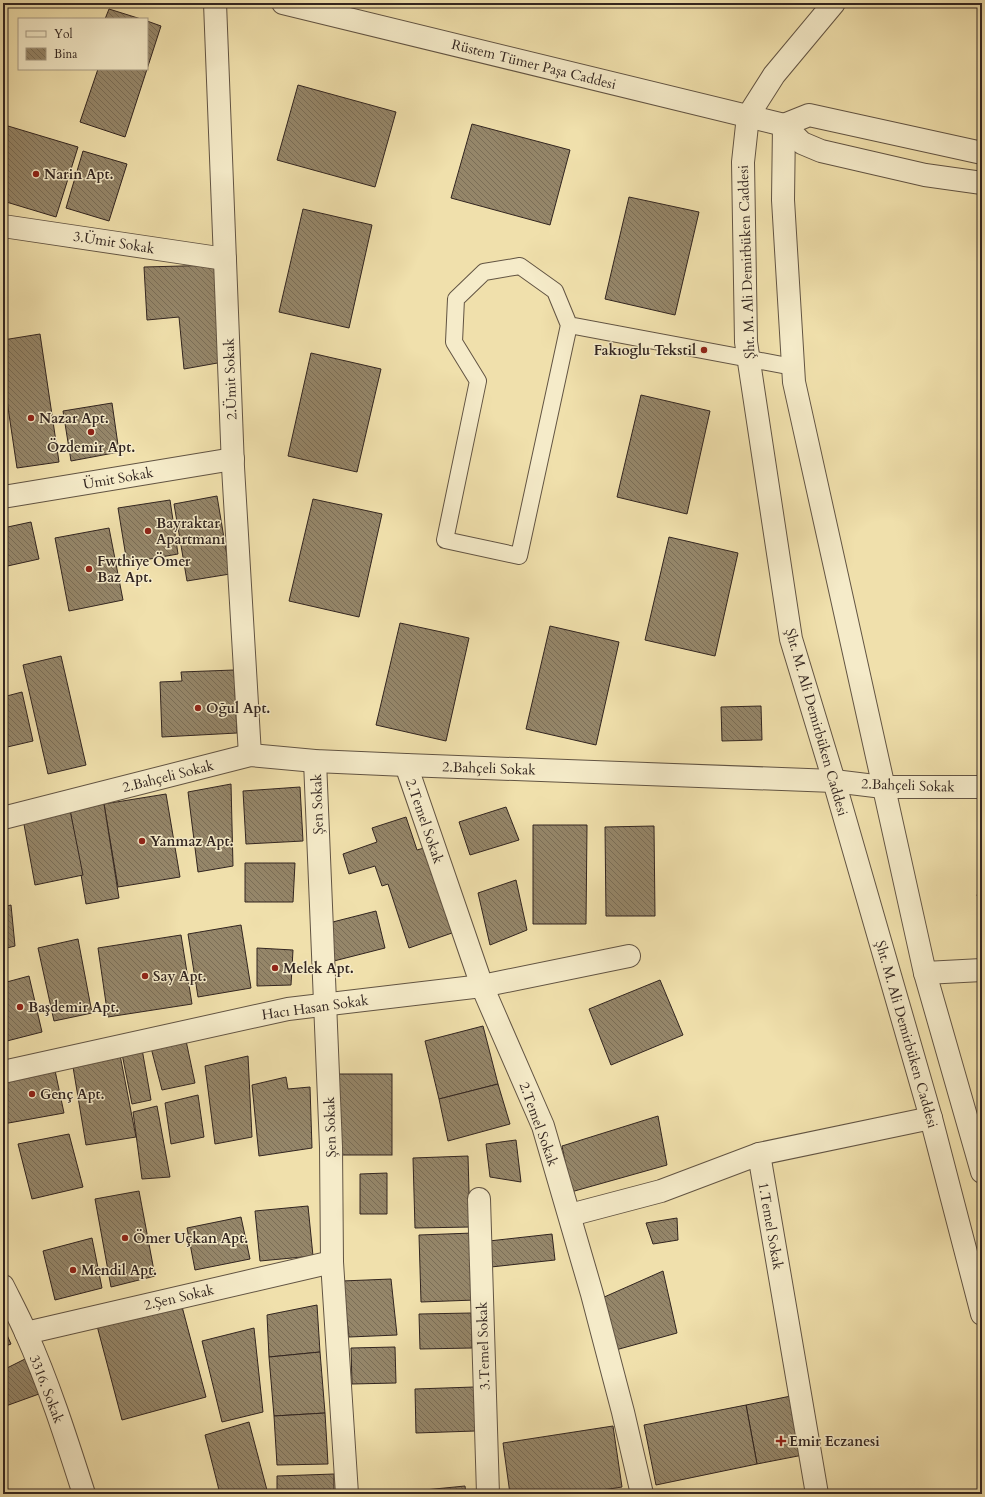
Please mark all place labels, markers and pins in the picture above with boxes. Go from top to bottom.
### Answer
place label: Narin Apt. [44,165,113,184]
marker: Narin Apt. [31,169,41,179]
place label: Fakıoglu Tekstil [594,341,696,360]
marker: Fakıoglu Tekstil [699,345,709,355]
place label: Nazar Apt. [39,409,109,428]
marker: Nazar Apt. [26,413,36,423]
marker: Özdemir Apt. [86,427,96,437]
place label: Özdemir Apt. [47,437,135,457]
place label: Bayraktar Apartmanı [156,514,226,549]
marker: Bayraktar Apartmanı [143,526,153,536]
place label: Fwthiye Ömer Baz Apt. [97,551,191,587]
marker: Fwthiye Ömer Baz Apt. [84,564,94,574]
place label: Oğul Apt. [206,699,270,718]
marker: Oğul Apt. [193,703,203,713]
place label: Yanmaz Apt. [150,832,233,851]
marker: Yanmaz Apt. [137,836,147,846]
place label: Melek Apt. [283,959,354,978]
marker: Melek Apt. [270,963,280,973]
place label: Say Apt. [153,967,207,986]
marker: Say Apt. [140,971,150,981]
place label: Başdemir Apt. [28,998,119,1017]
marker: Başdemir Apt. [15,1002,25,1012]
place label: Genç Apt. [40,1085,105,1104]
marker: Genç Apt. [27,1089,37,1099]
place label: Ömer Uçkan Apt. [133,1228,248,1248]
marker: Ömer Uçkan Apt. [120,1233,130,1243]
place label: Mendil Apt. [81,1261,157,1280]
marker: Mendil Apt. [68,1265,78,1275]
place label: Emir Eczanesi [789,1432,880,1451]
marker: Emir Eczanesi [776,1436,786,1446]

